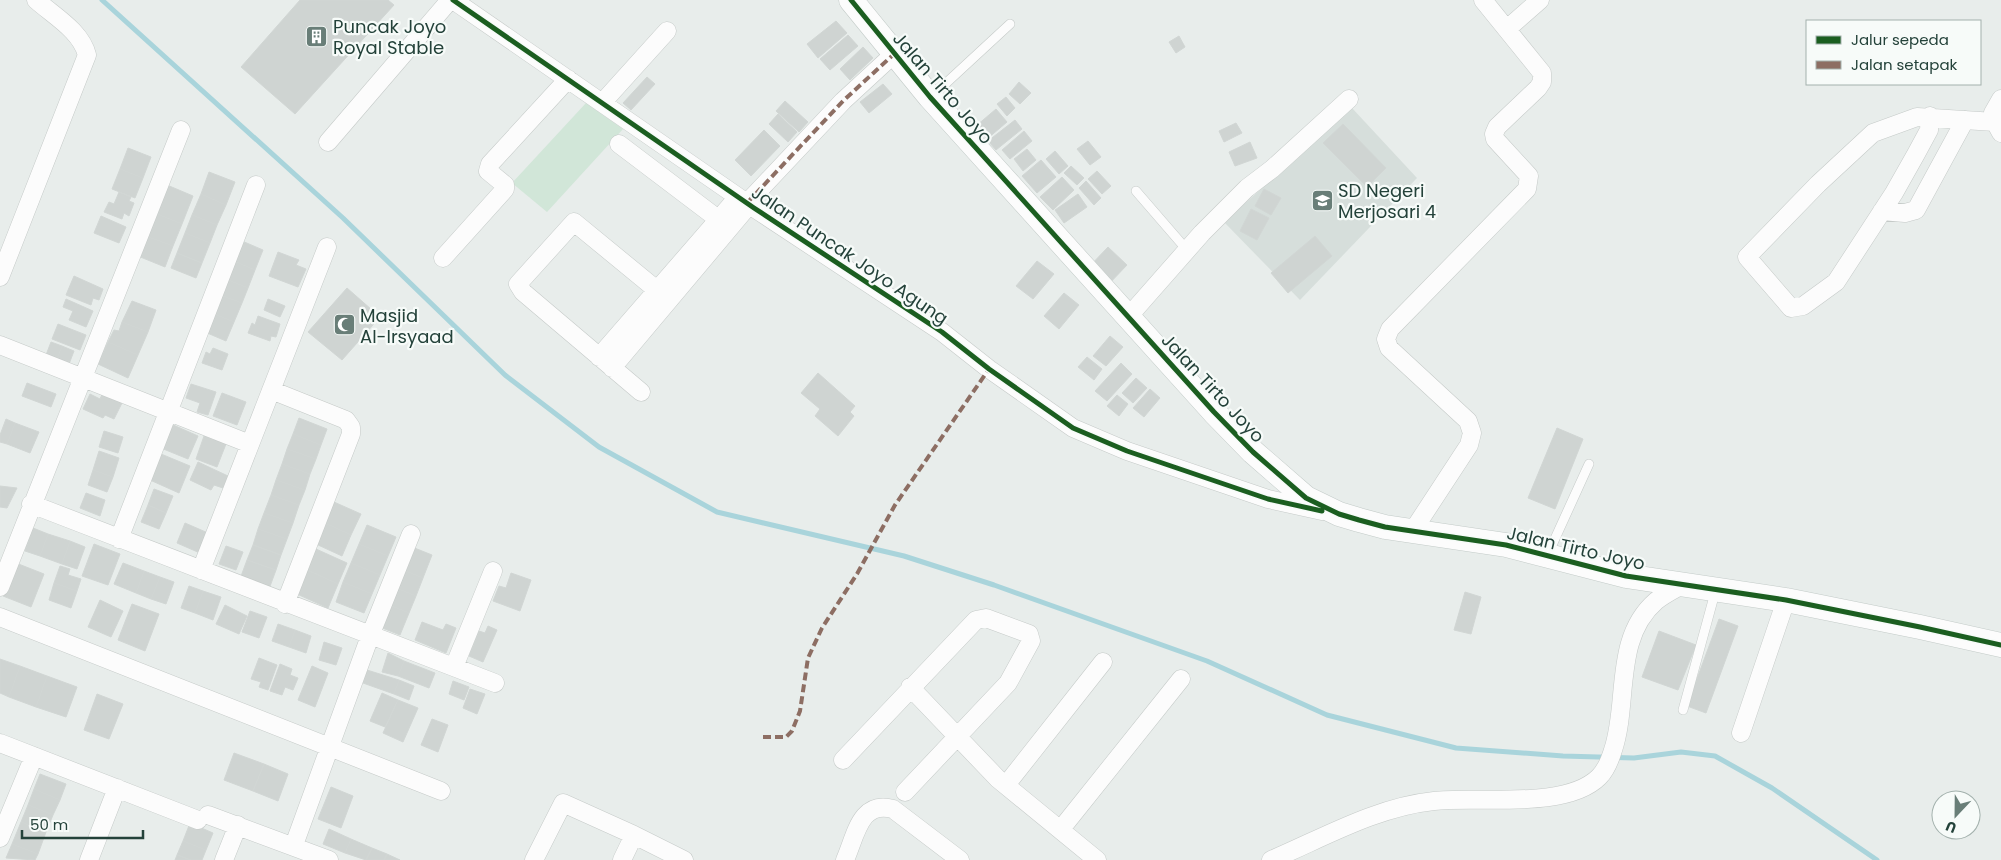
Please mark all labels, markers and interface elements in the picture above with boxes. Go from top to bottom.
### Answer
place label: Puncak Joyo Royal Stable [333,14,446,60]
legend [1806,20,1981,85]
building icon: Puncak Joyo Royal Stable [305,24,329,48]
street label: Jalan Tirto Joyo [887,27,999,149]
text: Jalur sepeda [1851,29,1949,50]
text: Jalan setapak [1851,54,1958,75]
place label: SD Negeri Merjosari 4 [1338,178,1436,224]
street label: Jalan Puncak Joyo Agung [747,180,953,330]
school or university icon: SD Negeri Merjosari 4 [1310,188,1334,212]
place label: Masjid Al-Irsyaad [360,303,454,349]
mosque icon: Masjid Al-Irsyaad [332,313,356,337]
street label: Jalan Tirto Joyo [1156,328,1270,448]
street label: Jalan Tirto Joyo [1504,520,1648,576]
north arrow [1931,790,1981,840]
scale bar [22,808,144,840]
text: 50 m [30,814,68,835]
text: U [1943,816,1959,838]

